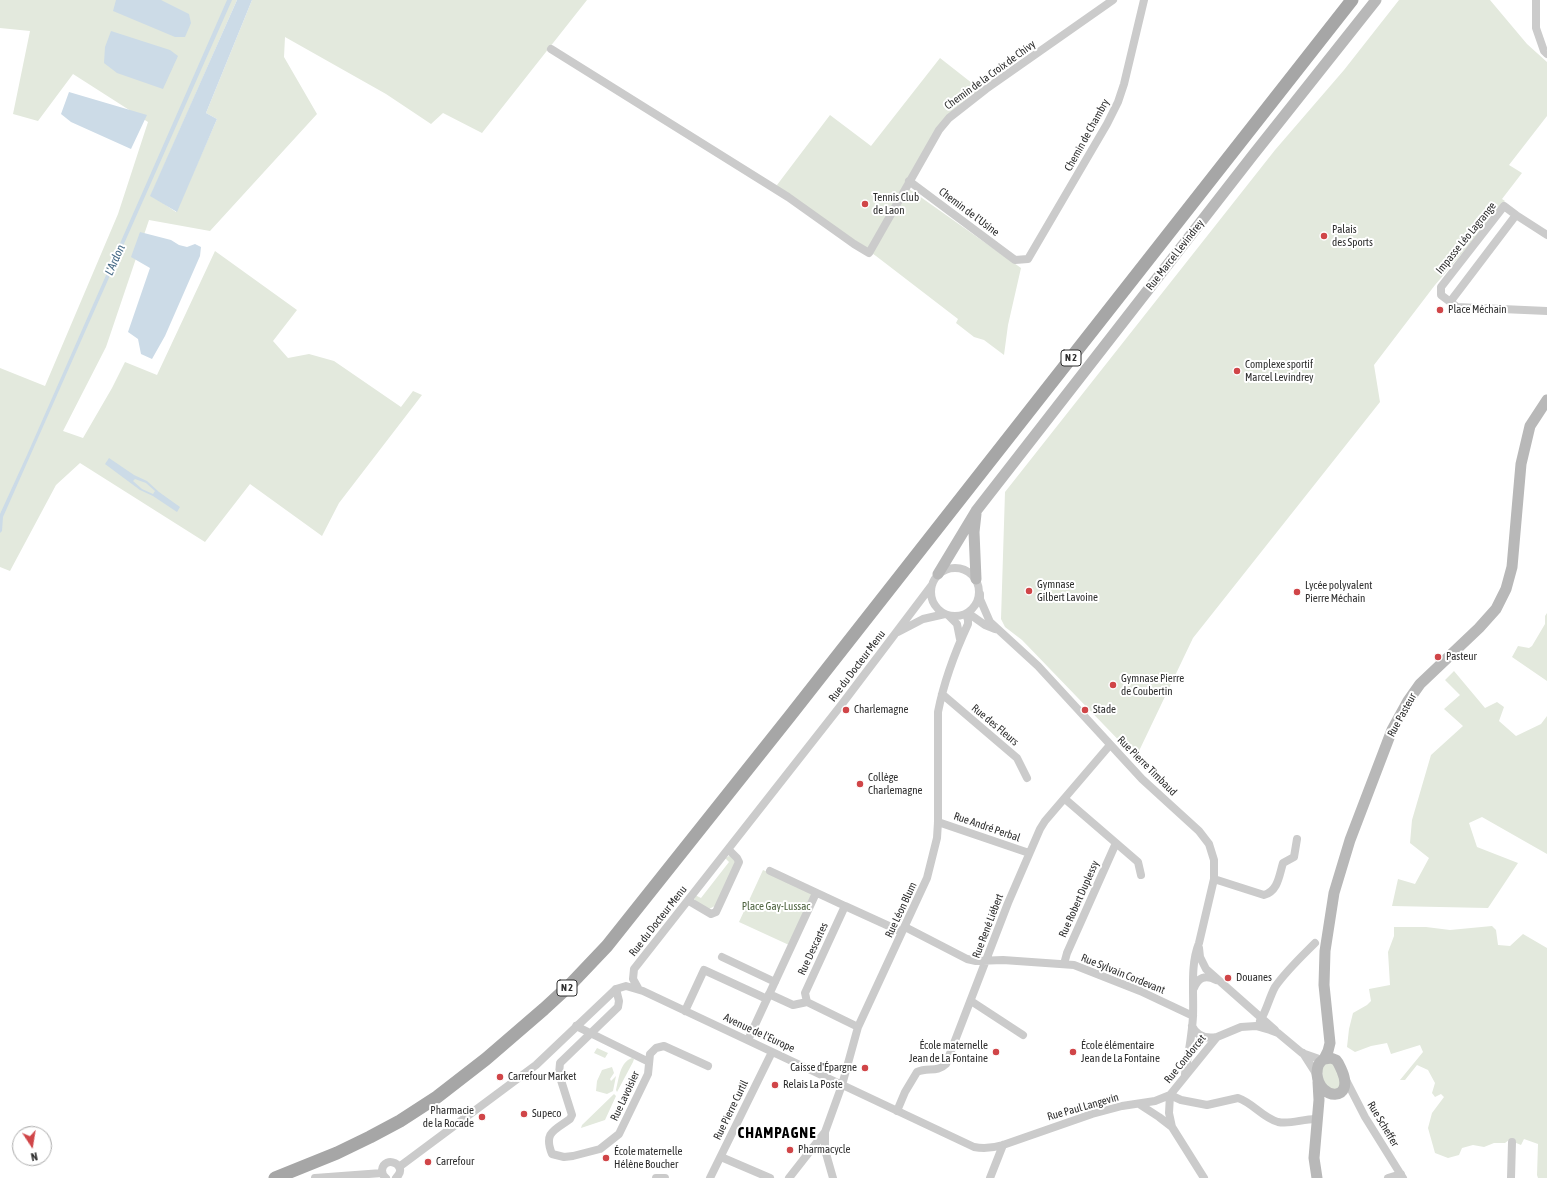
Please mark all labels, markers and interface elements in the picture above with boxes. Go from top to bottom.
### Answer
street label: Chemin de la Croix de Chivy [942,38,1038,112]
street label: Chemin de Chambry [1062,97,1112,173]
street label: Chemin de l'Usine [936,185,1002,239]
place label: Tennis Club de Laon [873,191,919,217]
marker: Tennis Club de Laon [860,199,870,209]
street label: Impasse Léo Lagrange [1433,200,1499,276]
street label: Rue Marcel Levindrey [1143,217,1207,293]
place label: Palais des Sports [1332,223,1373,249]
marker: Palais des Sports [1319,231,1329,241]
water label: L'Ardon [102,242,128,278]
place label: Place Méchain [1448,303,1507,317]
marker: Place Méchain [1435,305,1445,315]
road number: N 2 [1061,350,1081,366]
place label: Complexe sportif Marcel Levindrey [1245,358,1314,384]
marker: Complexe sportif Marcel Levindrey [1232,366,1242,376]
place label: Gymnase Gilbert Lavoine [1037,578,1098,604]
place label: Lycée polyvalent Pierre Méchain [1305,579,1372,605]
marker: Gymnase Gilbert Lavoine [1024,586,1034,596]
marker: Lycée polyvalent Pierre Méchain [1292,587,1302,597]
street label: Rue du Docteur Menu [826,628,888,704]
place label: Pasteur [1446,650,1477,664]
marker: Pasteur [1433,652,1443,662]
place label: Gymnase Pierre de Coubertin [1121,672,1184,698]
marker: Gymnase Pierre de Coubertin [1108,680,1118,690]
street label: Rue Pasteur [1385,691,1419,739]
street label: Rue des Fleurs [969,701,1021,749]
place label: Charlemagne [854,703,909,717]
place label: Stade [1093,703,1116,717]
marker: Charlemagne [841,705,851,715]
marker: Stade [1080,705,1090,715]
street label: Rue Pierre Timbaud [1114,733,1180,799]
place label: Collège Charlemagne [868,771,923,797]
marker: Collège Charlemagne [855,779,865,789]
street label: Rue André Perbal [952,809,1022,845]
street label: Rue Robert Duplessy [1056,859,1102,939]
street label: Rue Léon Blum [882,880,920,940]
street label: Rue du Docteur Menu [626,883,690,959]
street label: Rue René Liébert [970,892,1006,960]
park label: Place Gay-Lussac [742,900,810,914]
street label: Rue Descartes [795,921,831,977]
street label: Rue Sylvain Cordevant [1079,951,1167,997]
place label: Douanes [1236,971,1272,985]
marker: Douanes [1223,973,1233,983]
road number: N 2 [557,980,577,996]
street label: Avenue de l'Europe [721,1011,797,1055]
street label: Rue Condorcet [1161,1032,1209,1086]
place label: École maternelle Jean de La Fontaine [909,1039,988,1065]
place label: École élémentaire Jean de La Fontaine [1081,1039,1160,1065]
marker: École maternelle Jean de La Fontaine [991,1047,1001,1057]
marker: École élémentaire Jean de La Fontaine [1068,1047,1078,1057]
place label: Caisse d'Épargne [790,1061,857,1075]
marker: Caisse d'Épargne [860,1063,870,1073]
street label: Rue Lavoisier [608,1069,642,1123]
place label: Carrefour Market [508,1070,576,1084]
marker: Carrefour Market [495,1072,505,1082]
street label: Rue Pierre Curtil [711,1078,751,1142]
place label: Relais La Poste [783,1078,843,1092]
marker: Relais La Poste [770,1080,780,1090]
street label: Rue Paul Langevin [1046,1090,1120,1124]
street label: Rue Scheffer [1364,1099,1402,1149]
place label: Pharmacie de la Rocade [423,1104,474,1130]
place label: Supeco [532,1107,561,1121]
marker: Supeco [519,1109,529,1119]
marker: Pharmacie de la Rocade [477,1112,487,1122]
district label: CHAMPAGNE [737,1124,817,1142]
north arrow [12,1126,52,1166]
place label: Pharmacycle [798,1143,850,1157]
place label: École maternelle Hélène Boucher [614,1145,683,1171]
marker: Pharmacycle [785,1145,795,1155]
text: N [30,1150,39,1163]
marker: École maternelle Hélène Boucher [601,1153,611,1163]
place label: Carrefour [436,1155,474,1169]
marker: Carrefour [423,1157,433,1167]

